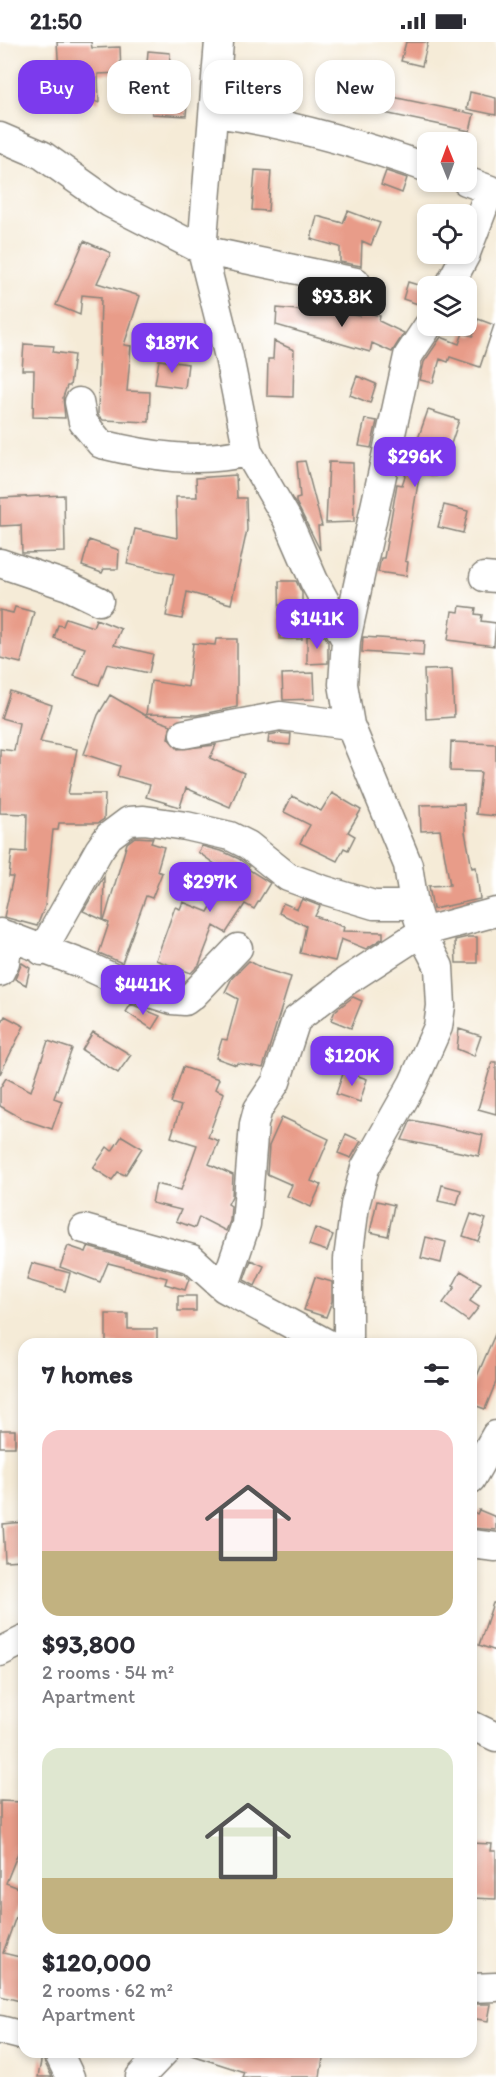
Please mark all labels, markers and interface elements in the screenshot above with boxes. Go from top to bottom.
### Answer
text: 21:50 [30,8,82,35]
chip: Buy [18,60,95,114]
chip: Rent [107,60,191,114]
chip: Filters [203,60,303,114]
chip: New [315,60,395,114]
north arrow [417,132,477,192]
map controls [417,132,477,336]
button: locate [417,204,477,264]
button: layers [417,276,477,336]
pin: $93.8K [293,277,391,328]
text: $93.8K [312,284,372,308]
pin: $187K [130,323,214,374]
text: $187K [145,330,199,354]
pin: $296K [373,437,457,488]
text: $296K [388,444,442,468]
pin: $141K [275,599,359,650]
text: $141K [290,606,344,630]
pin: $297K [168,862,252,913]
text: $297K [183,869,237,893]
pin: $441K [101,965,185,1016]
text: $441K [115,972,171,996]
pin: $120K [310,1036,394,1087]
text: $120K [324,1043,380,1067]
text: 7 homes [42,1358,133,1390]
icon: filters [420,1358,453,1391]
icon: home [194,1469,302,1577]
text: $93,800 [42,1628,135,1660]
text: 2 rooms · 54 m² [42,1660,174,1684]
text: Apartment [42,1684,135,1708]
icon: home [194,1787,302,1895]
text: $120,000 [42,1946,151,1978]
text: 2 rooms · 62 m² [42,1978,173,2002]
text: Apartment [42,2002,135,2026]

